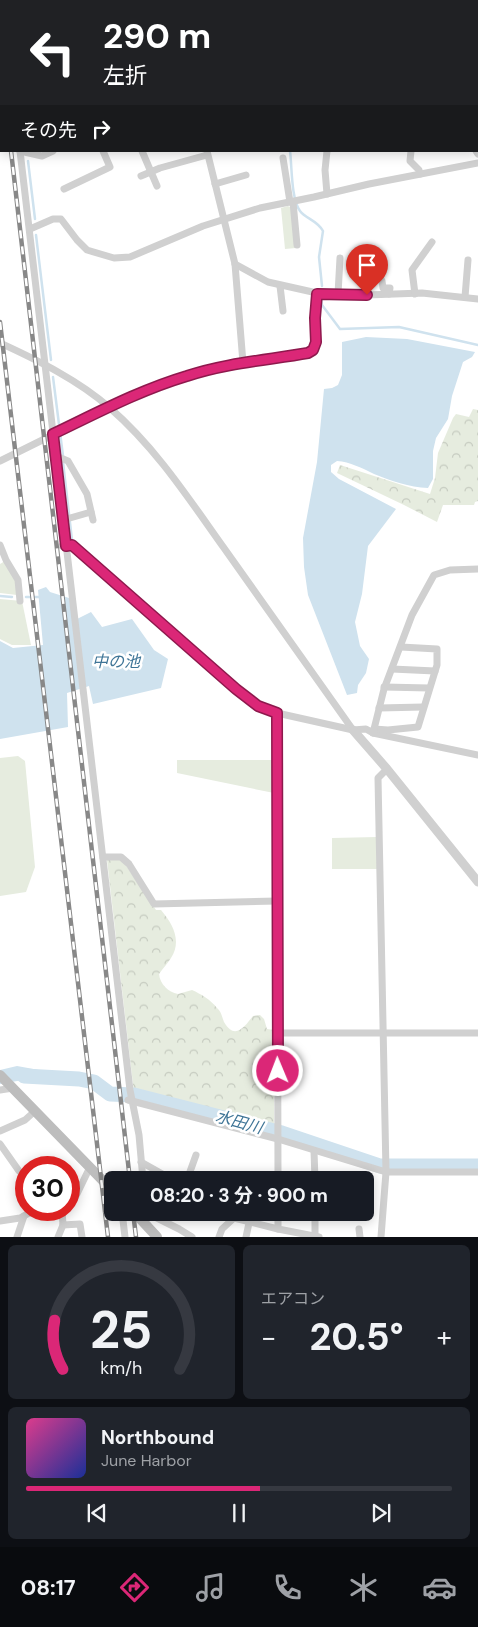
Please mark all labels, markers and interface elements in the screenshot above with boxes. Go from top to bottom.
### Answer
text: 290 m [103,13,211,59]
icon: left [20,20,85,85]
text: 左折 [103,61,147,90]
icon: right [87,115,115,143]
text: その先 [20,118,77,143]
pin [346,244,388,295]
icon: arrive [353,251,381,279]
water label: 中の池 [92,651,142,672]
position arrow [251,1044,303,1096]
water label: 水田川 [213,1106,267,1139]
speed limit sign: 30 [15,1156,80,1221]
text: 08:20 · 3 分 · 900 m [150,1183,328,1208]
text: エアコン [261,1288,325,1309]
text: 25 [90,1296,153,1364]
text: 20.5° [309,1312,404,1362]
text: − [261,1319,276,1356]
text: + [437,1319,452,1356]
text: km/h [100,1356,143,1380]
text: Northbound [101,1425,214,1450]
text: June Harbor [101,1450,192,1471]
icon: previous [83,1499,111,1527]
icon: pause [225,1499,253,1527]
icon: next [367,1499,395,1527]
icon: directions [117,1570,152,1605]
icon: music [193,1570,228,1605]
icon: phone [270,1570,305,1605]
icon: climate [346,1570,381,1605]
icon: car [422,1570,457,1605]
text: 08:17 [21,1573,76,1602]

